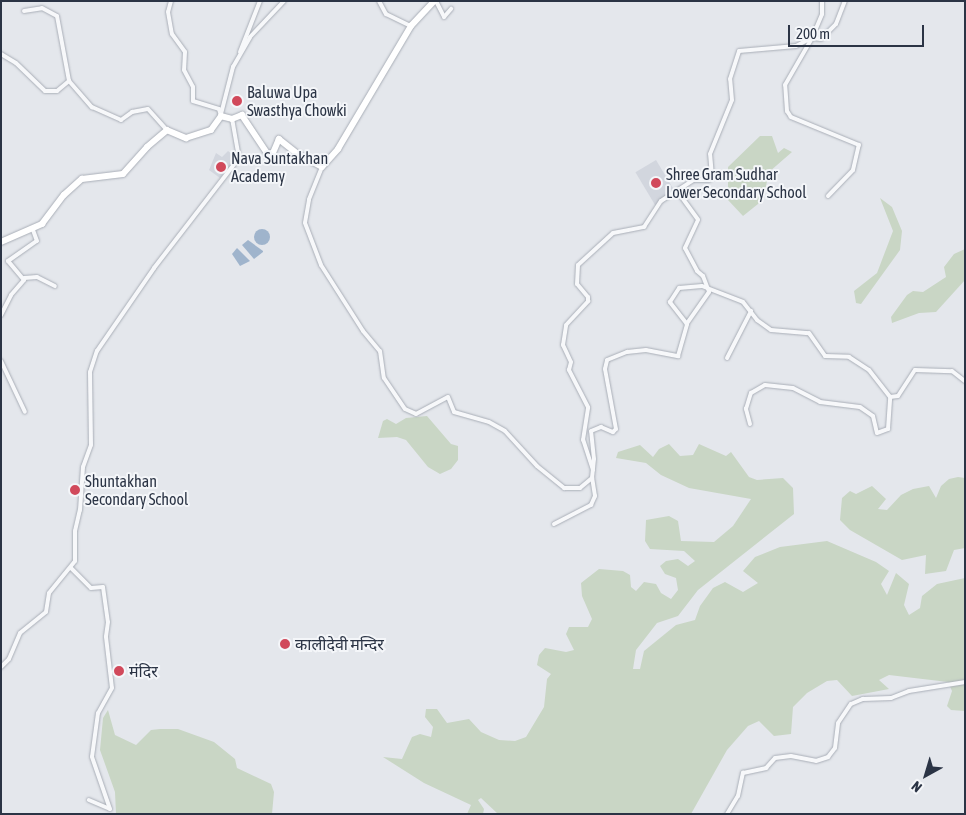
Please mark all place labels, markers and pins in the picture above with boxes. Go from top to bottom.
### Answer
place label: Baluwa Upa Swasthya Chowki [247,82,347,120]
marker: Baluwa Upa Swasthya Chowki [231,95,243,107]
place label: Nava Suntakhan Academy [231,148,328,186]
marker: Nava Suntakhan Academy [215,161,227,173]
place label: Shree Gram Sudhar Lower Secondary School [666,164,806,202]
marker: Shree Gram Sudhar Lower Secondary School [650,177,662,189]
place label: Shuntakhan Secondary School [85,471,188,509]
marker: Shuntakhan Secondary School [69,484,81,496]
place label: कालीदेवी मन्दिर [295,634,384,654]
marker: कालीदेवी मन्दिर [279,638,291,650]
place label: मंदिर [129,661,158,681]
marker: मंदिर [113,665,125,677]

